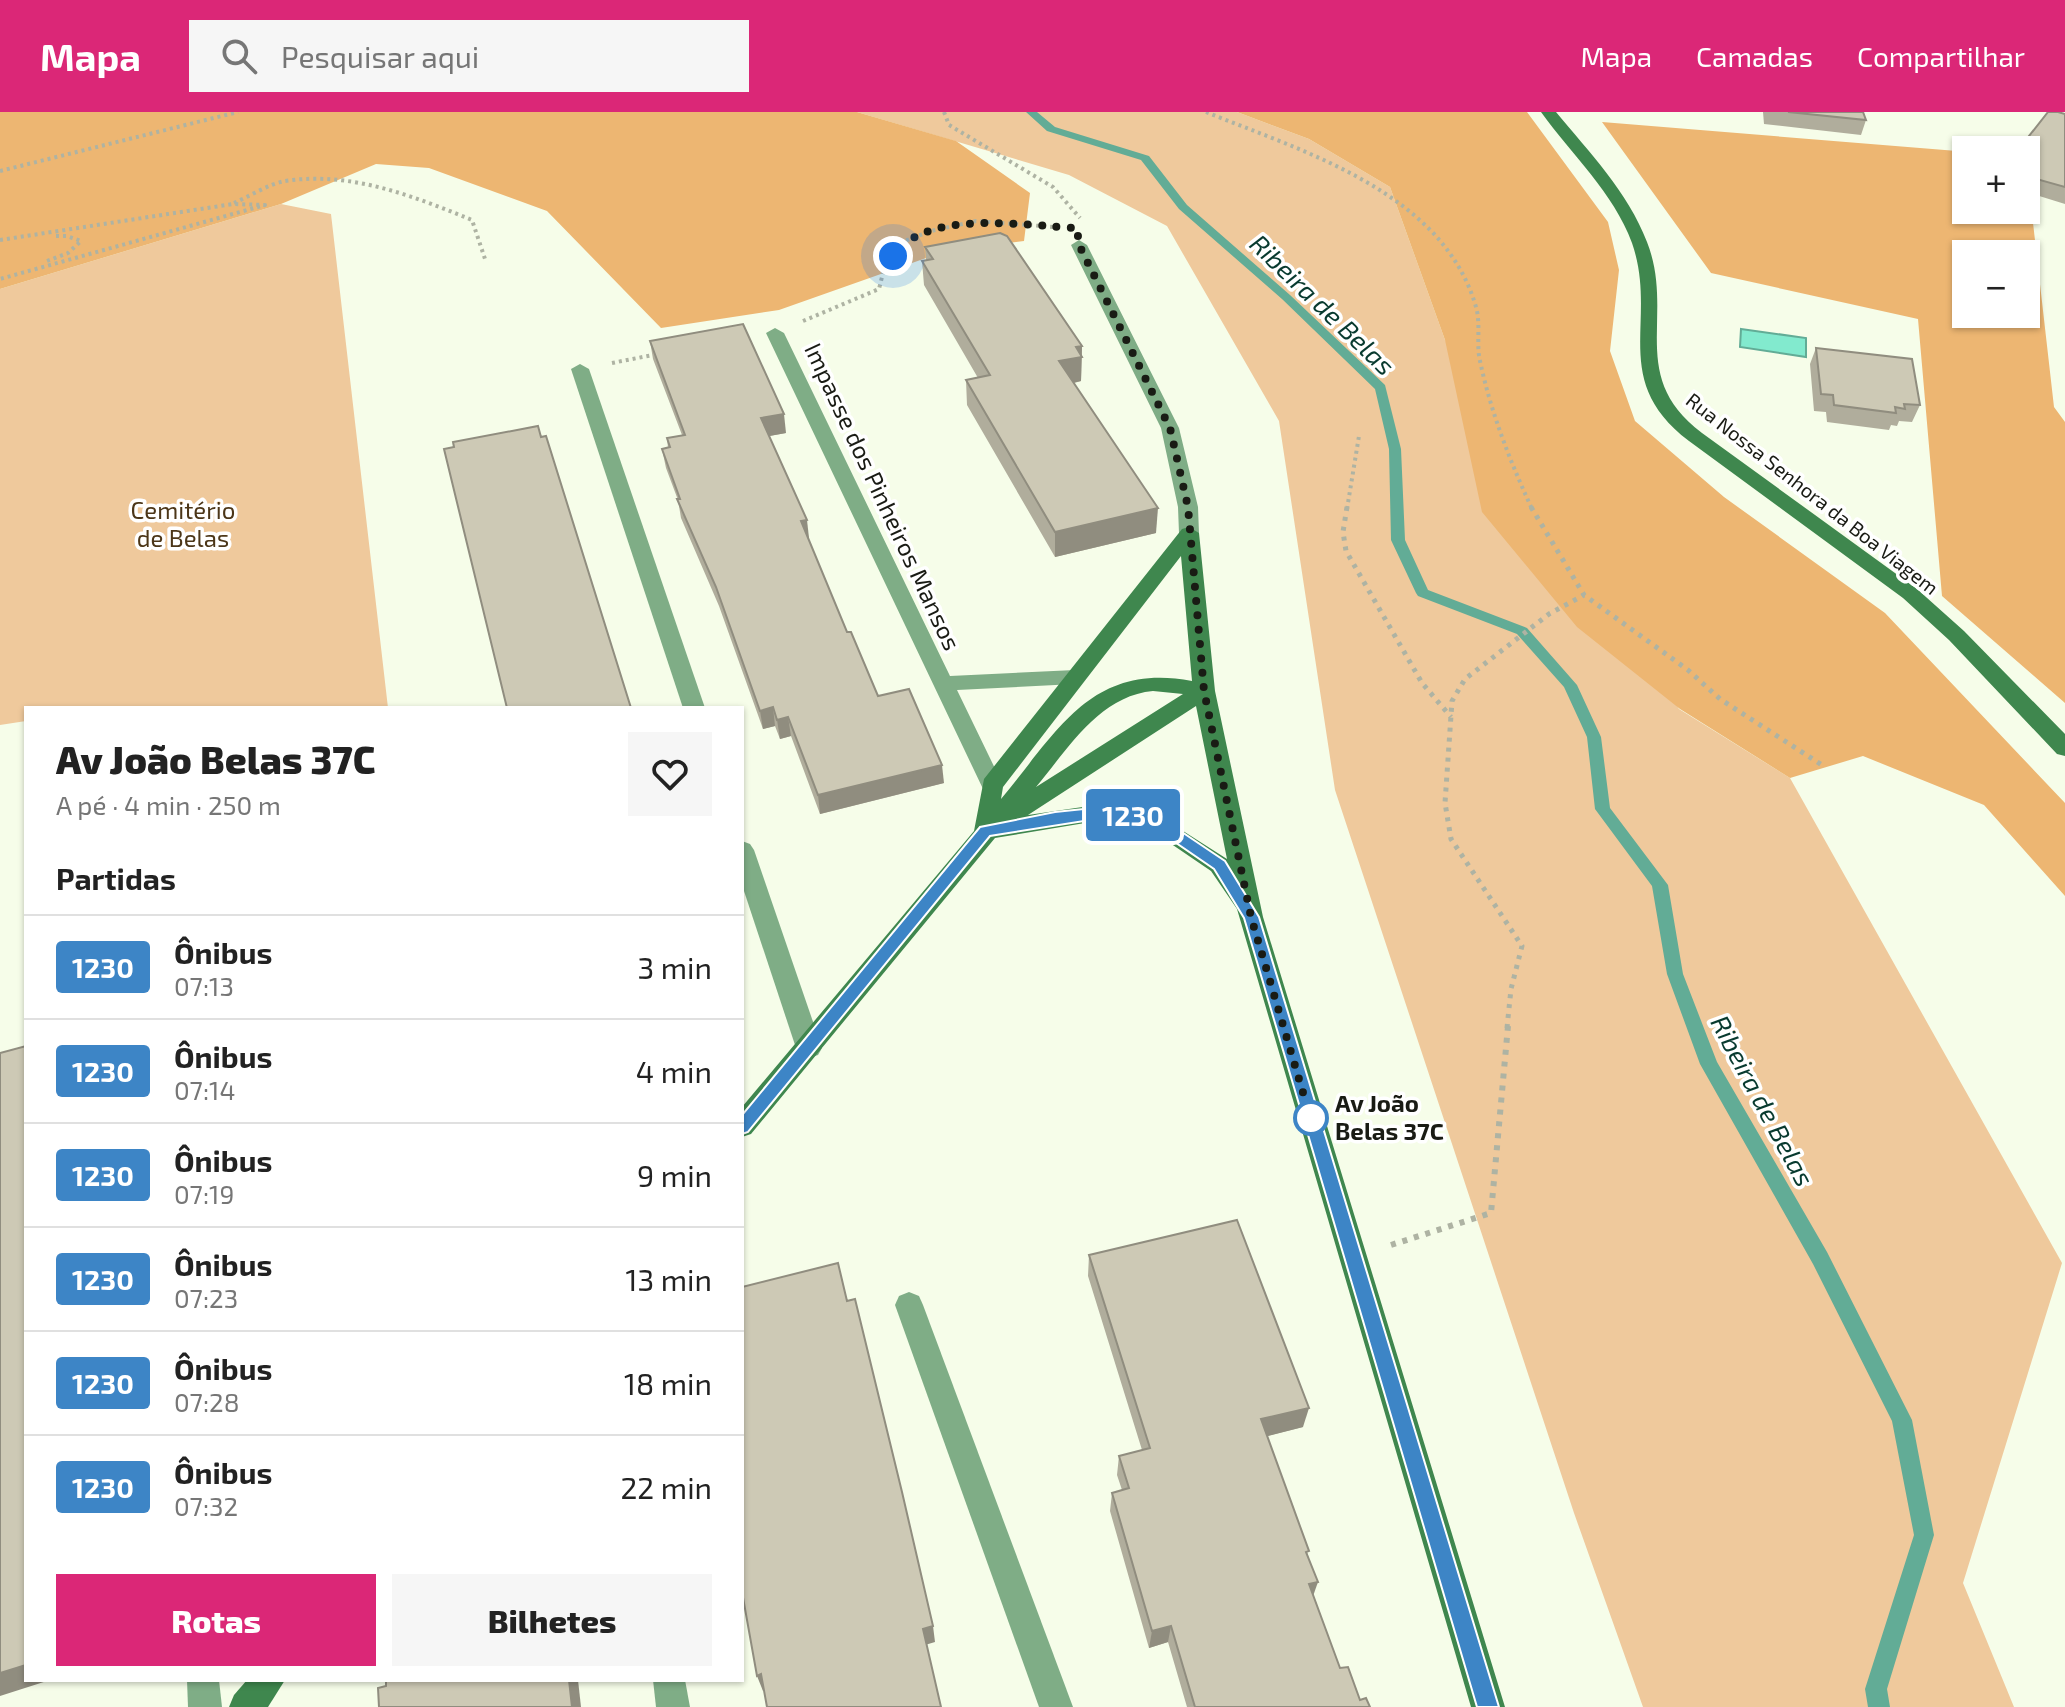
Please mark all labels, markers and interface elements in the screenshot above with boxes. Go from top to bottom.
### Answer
search box [189,20,749,92]
text: Mapa [40,33,141,79]
icon: search [217,34,261,78]
text: Pesquisar aqui [281,38,479,74]
text: Mapa [1581,39,1652,73]
text: Camadas [1696,39,1813,73]
text: Compartilhar [1857,39,2025,73]
map controls [1952,136,2040,328]
button: + [1952,136,2040,224]
water label: Ribeira de Belas [1244,227,1402,381]
your location [873,236,913,276]
button: − [1952,240,2040,328]
street label: Impasse dos Pinheiros Mansos [799,338,967,655]
street label: Rua Nossa Senhora da Boa Viagem [1682,387,1944,599]
park label: Cemitério de Belas [131,495,235,552]
button: heart [628,732,712,816]
text: Av João Belas 37C [56,736,375,782]
text: A pé · 4 min · 250 m [56,789,281,820]
line badge: 1230 [1077,789,1189,841]
text: 1230 [1102,798,1164,832]
text: Partidas [56,860,176,896]
text: Ônibus [174,934,272,970]
text: 3 min [637,949,712,985]
text: 1230 [72,950,134,984]
text: 07:13 [174,970,234,1001]
water label: Ribeira de Belas [1705,1010,1821,1191]
text: Ônibus [174,1038,272,1074]
text: 4 min [636,1053,712,1089]
text: 1230 [72,1054,134,1088]
text: 07:14 [174,1074,235,1105]
place label: Av João Belas 37C [1335,1088,1444,1145]
marker: Av João Belas 37C [1294,1101,1328,1135]
text: Ônibus [174,1142,272,1178]
text: 9 min [637,1157,712,1193]
text: 1230 [72,1158,134,1192]
text: 07:19 [174,1178,234,1209]
text: Ônibus [174,1246,272,1282]
text: 13 min [626,1261,712,1297]
text: 1230 [72,1262,134,1296]
text: 07:23 [174,1282,238,1313]
text: Ônibus [174,1350,272,1386]
text: 18 min [624,1365,712,1401]
text: 1230 [72,1366,134,1400]
text: 07:28 [174,1386,239,1417]
text: Ônibus [174,1454,272,1490]
text: 22 min [620,1469,712,1505]
text: 1230 [72,1470,134,1504]
text: 07:32 [174,1490,238,1521]
button: Rotas [56,1574,376,1666]
button: Bilhetes [392,1574,712,1666]

